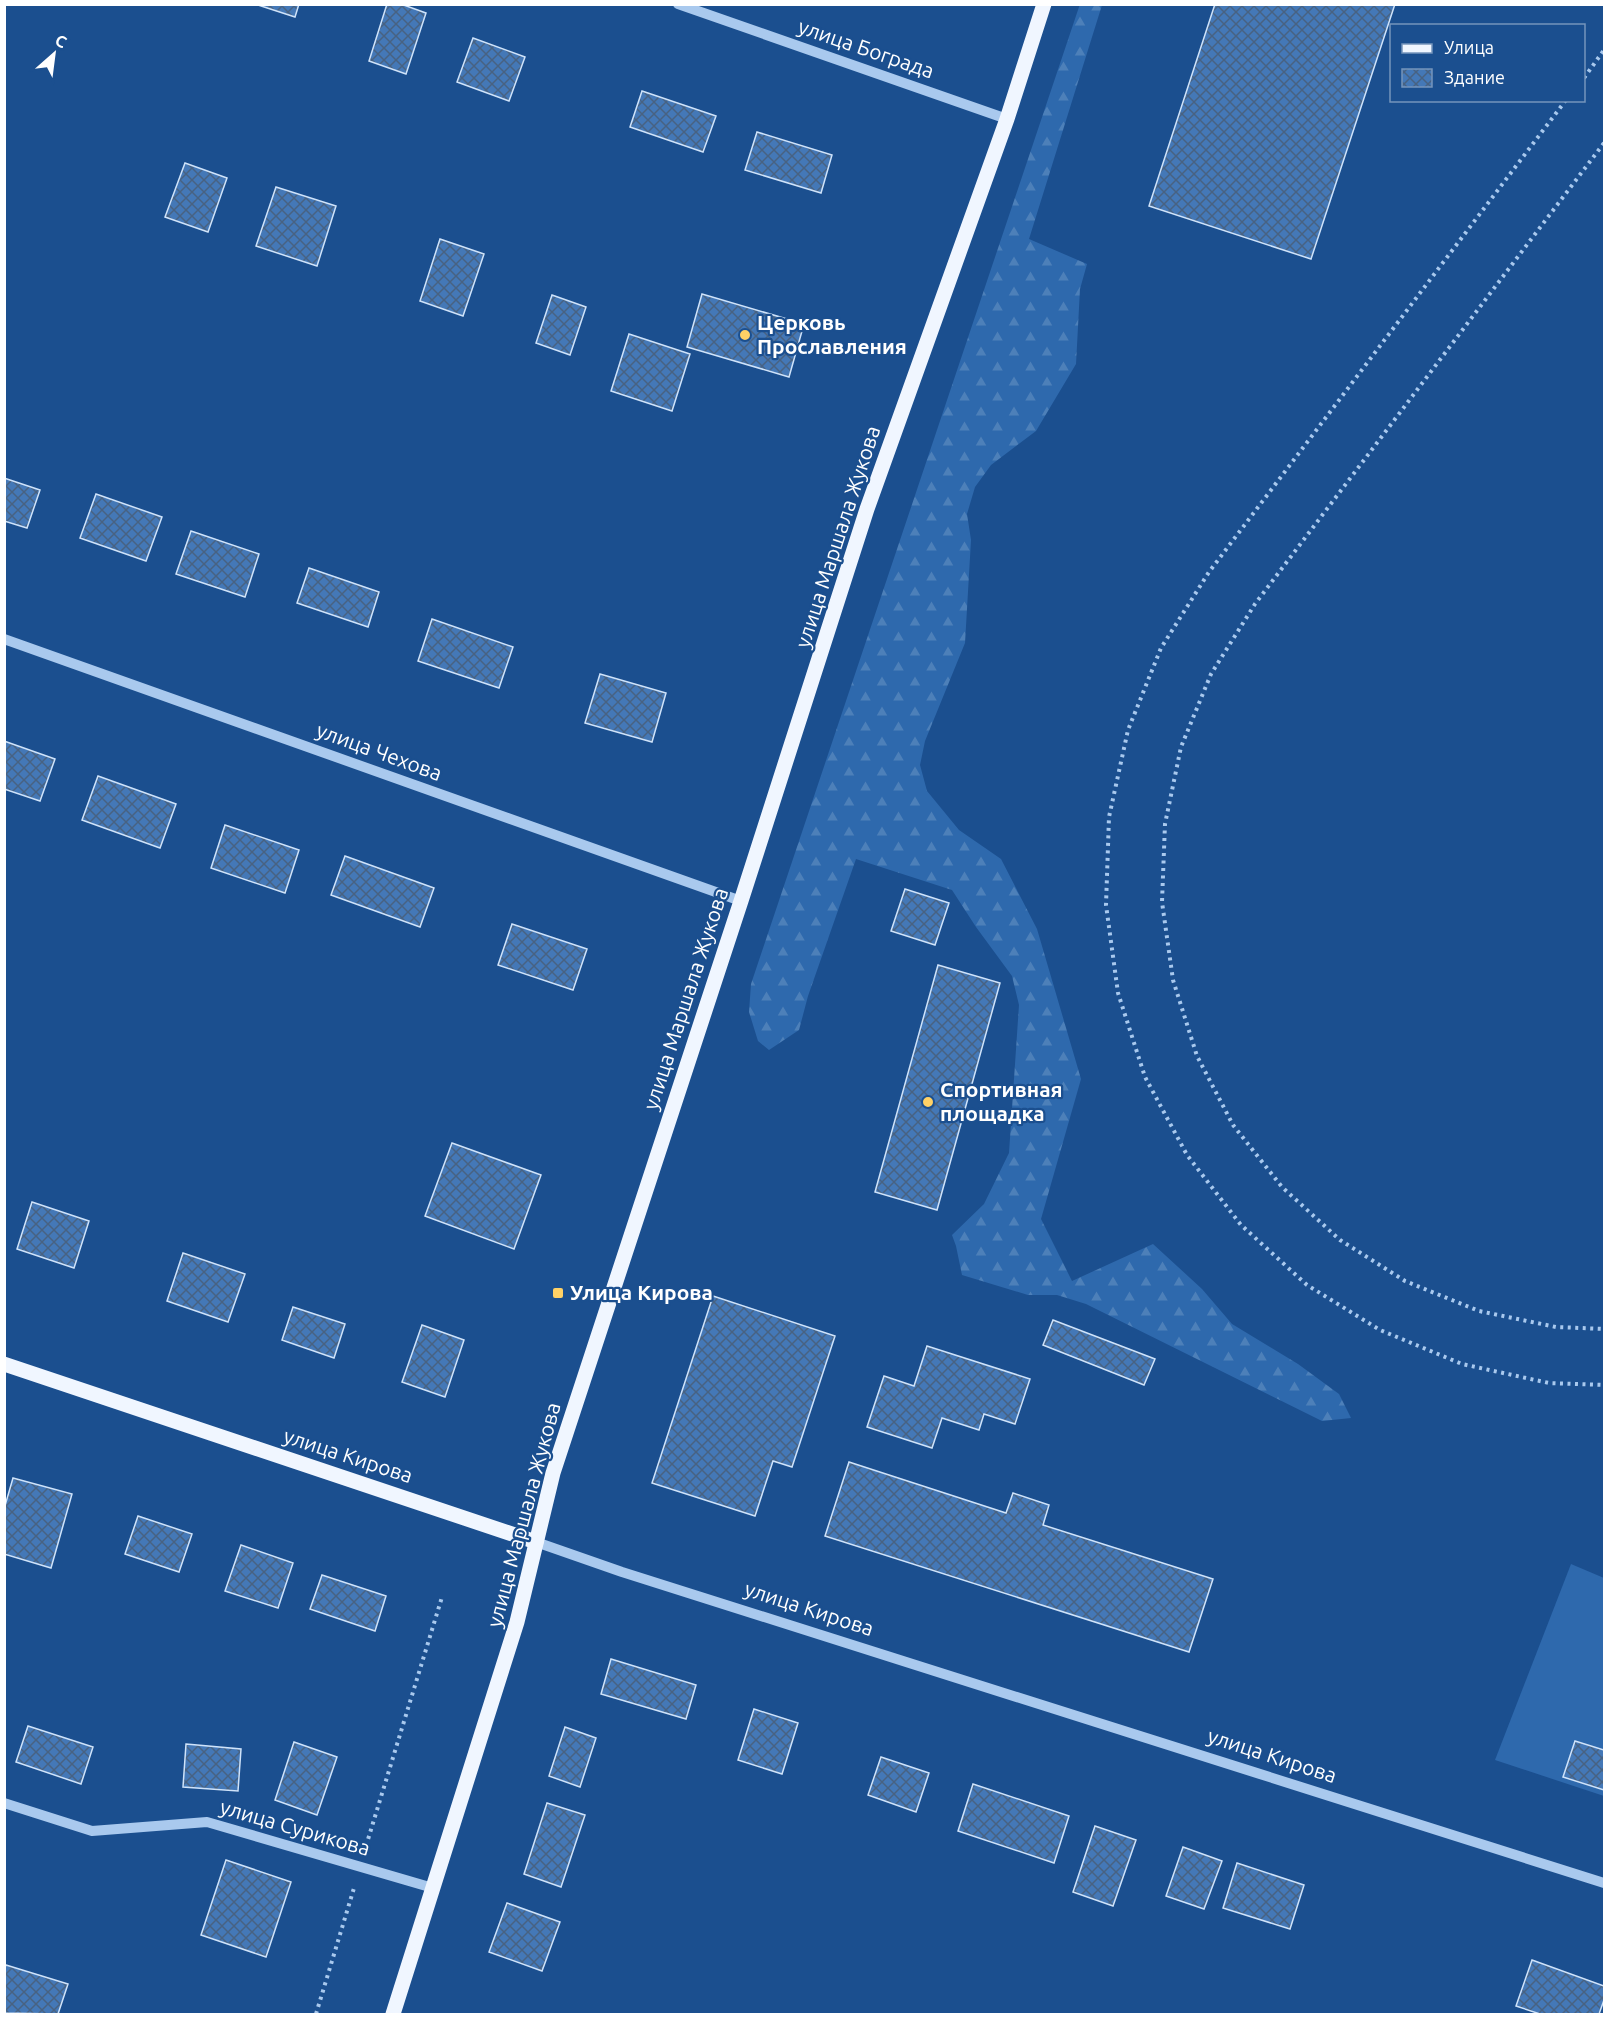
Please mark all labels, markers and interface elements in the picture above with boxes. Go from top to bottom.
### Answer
street label: улица Бограда [795,14,937,83]
north arrow [24,24,84,84]
legend [1390,24,1585,102]
text: С [52,30,70,51]
text: Улица [1444,37,1494,57]
text: Здание [1444,67,1505,87]
place label: Церковь Прославления [757,310,907,358]
marker: Церковь Прославления [738,328,752,342]
street label: улица Маршала Жукова [790,423,884,651]
street label: улица Чехова [313,717,445,785]
street label: улица Маршала Жукова [638,885,732,1113]
place label: Спортивная площадка [940,1077,1063,1125]
marker: Спортивная площадка [921,1095,935,1109]
place label: Улица Кирова [570,1280,713,1304]
marker: Улица Кирова [551,1286,565,1300]
street label: улица Маршала Жукова [481,1400,565,1630]
street label: улица Кирова [281,1423,416,1487]
street label: улица Кирова [742,1576,877,1640]
street label: улица Кирова [1205,1723,1340,1787]
street label: улица Сурикова [217,1794,373,1860]

